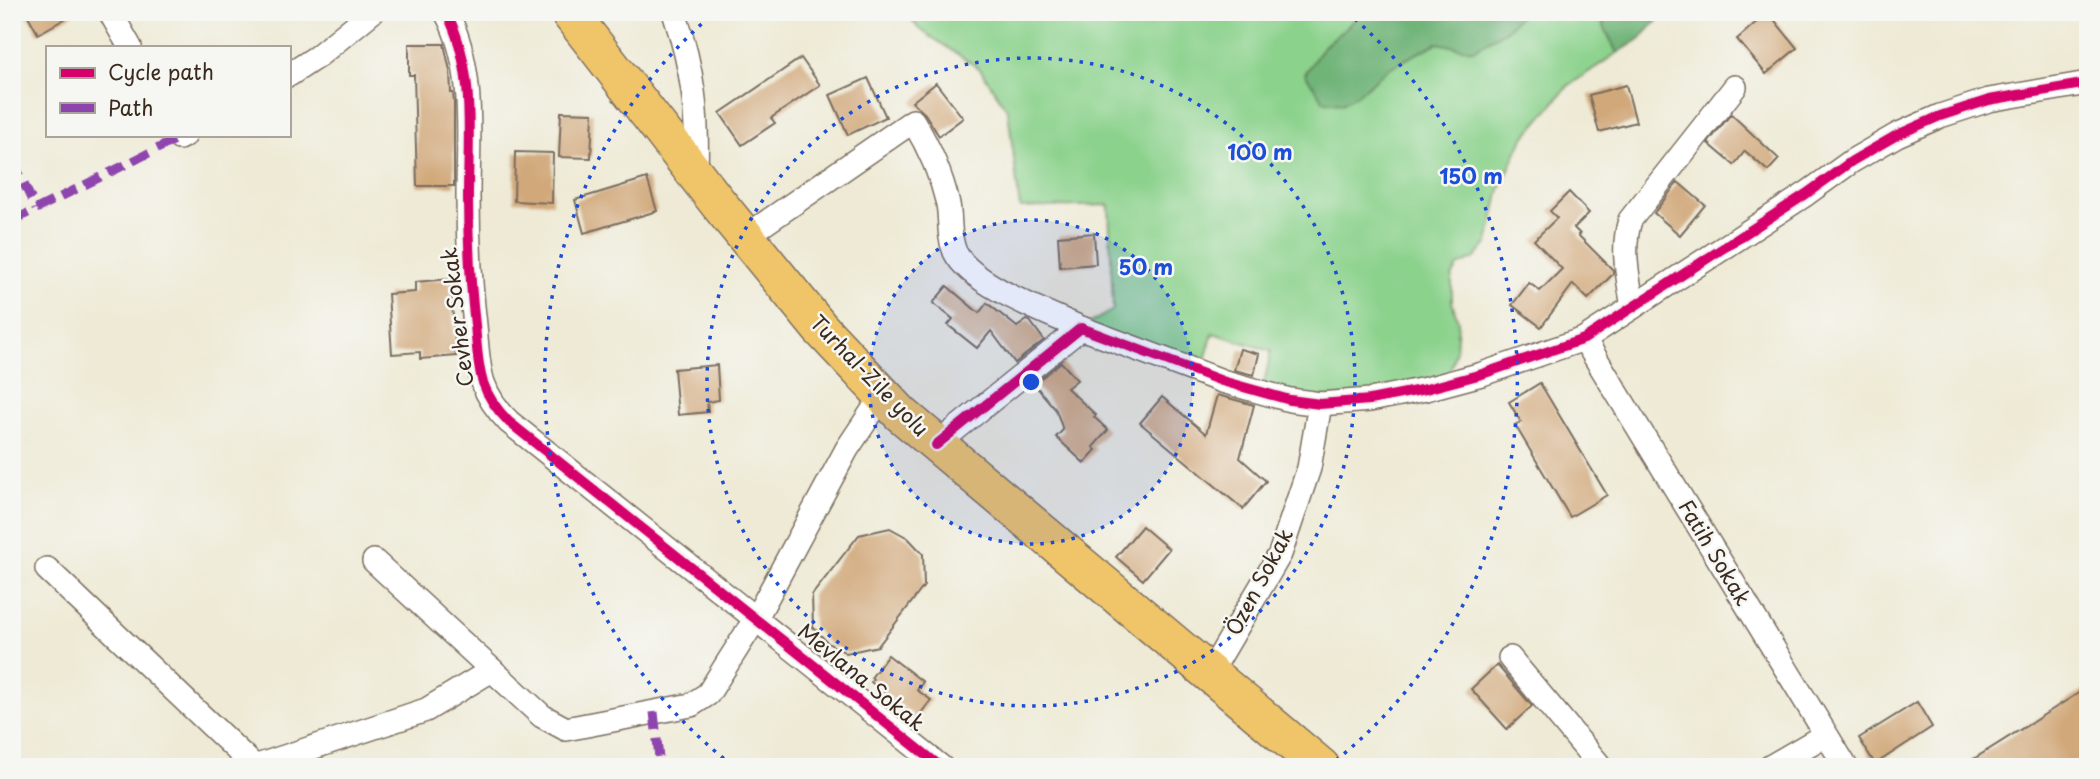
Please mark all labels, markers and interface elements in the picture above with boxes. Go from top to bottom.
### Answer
legend [46,46,290,136]
text: Cycle path [108,55,214,87]
text: Path [108,91,153,123]
text: 100 m [1227,135,1293,167]
text: 150 m [1439,159,1503,191]
street label: Cevher Sokak [432,246,480,389]
text: 50 m [1119,250,1173,282]
street label: Turhal-Zile yolu [804,306,937,443]
centre of rings [1019,370,1043,394]
street label: Fatih Sokak [1671,493,1760,611]
street label: Özen Sokak [1216,522,1300,641]
street label: Mevlana Sokak [792,615,933,738]

